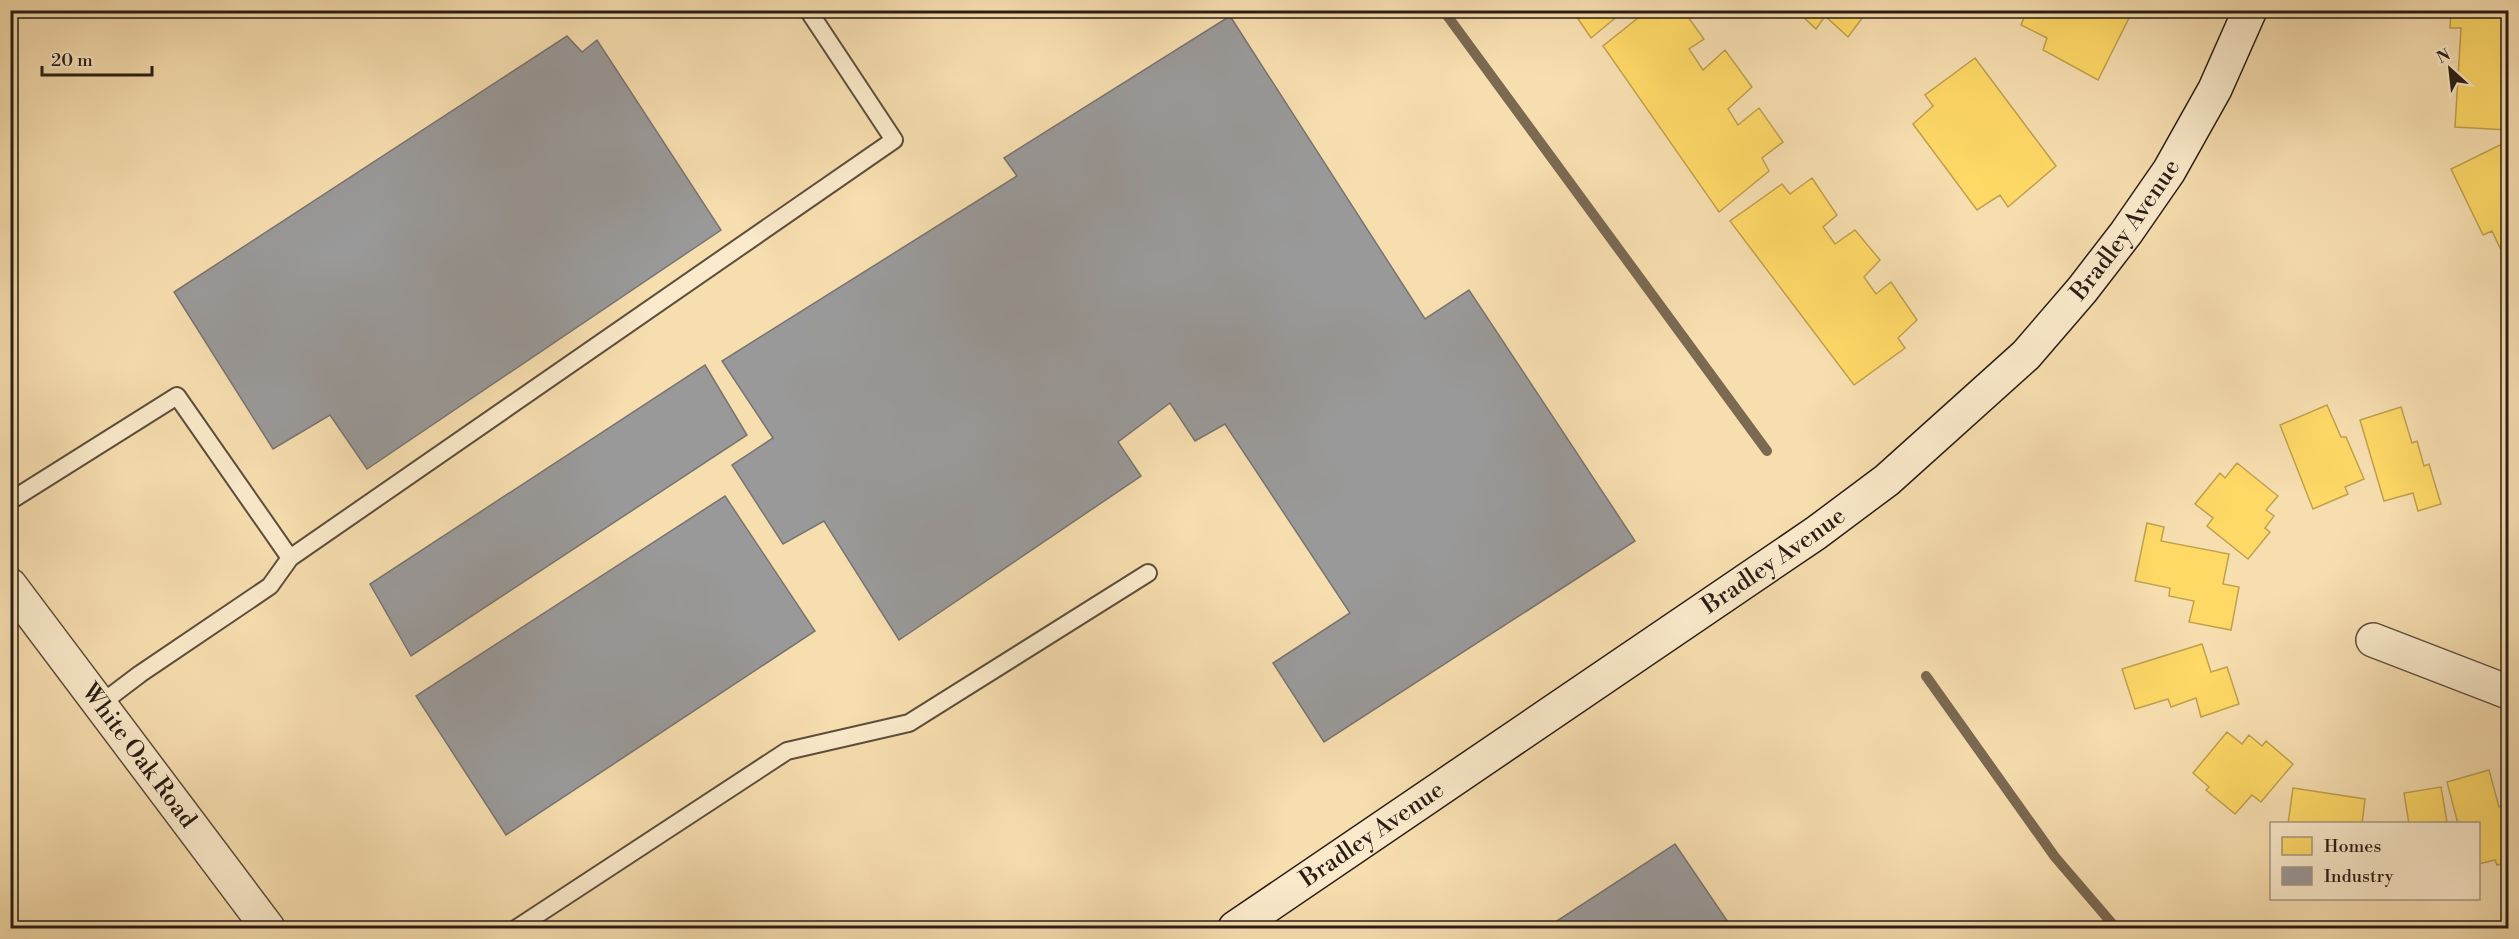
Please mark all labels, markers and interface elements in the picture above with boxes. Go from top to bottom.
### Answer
scale bar [42,39,152,77]
north arrow [2420,39,2480,99]
text: N [2433,45,2454,68]
text: 20 m [51,49,93,72]
street label: Bradley Avenue [2064,154,2187,308]
street label: Bradley Avenue [1696,501,1852,622]
street label: White Oak Road [74,677,203,835]
street label: Bradley Avenue [1294,775,1450,895]
legend [2270,822,2480,900]
text: Homes [2324,835,2381,858]
text: Industry [2324,865,2394,888]

